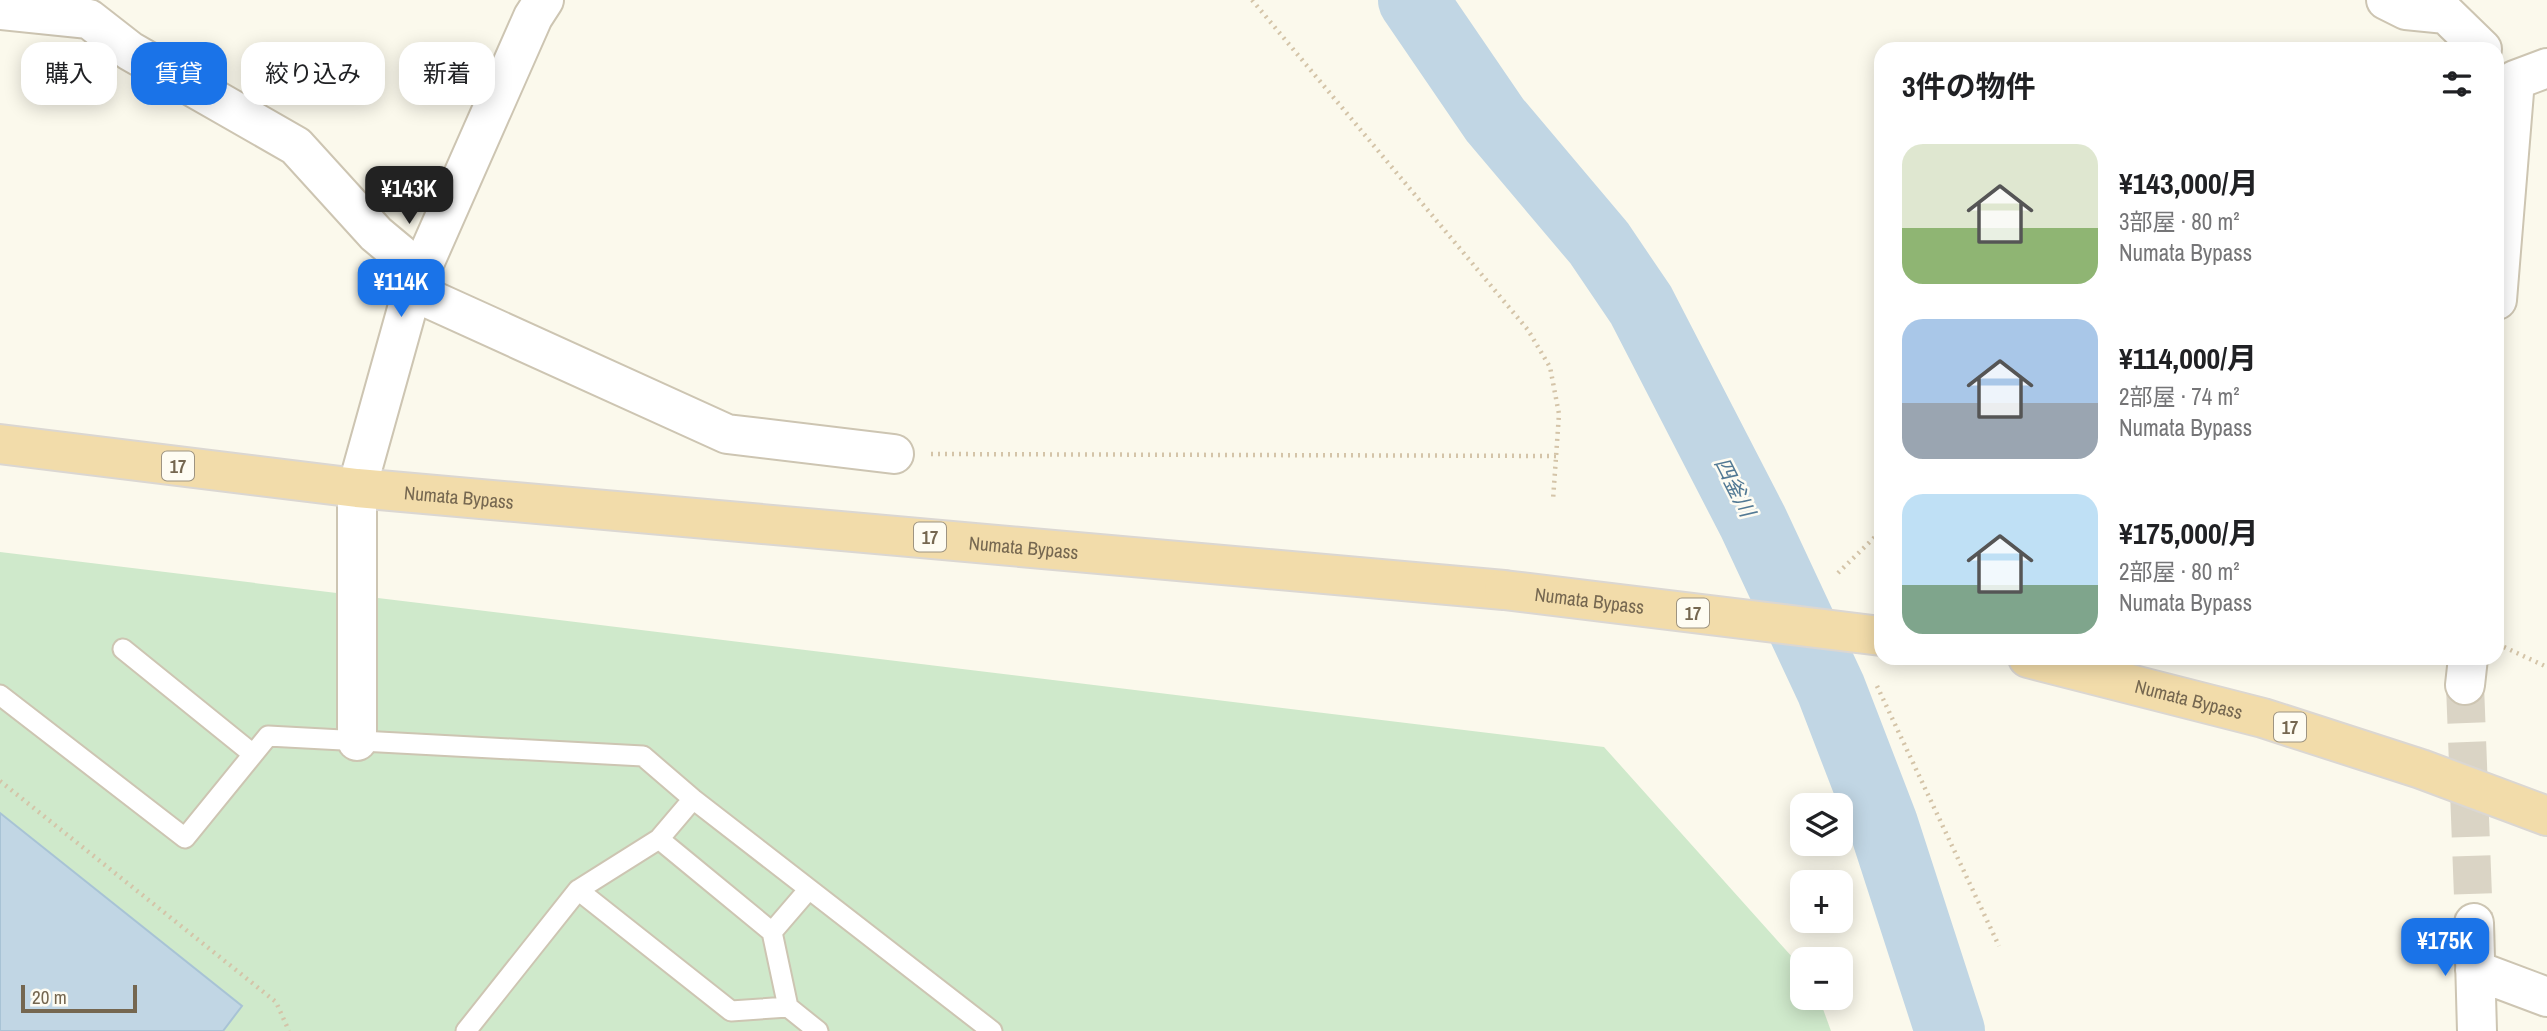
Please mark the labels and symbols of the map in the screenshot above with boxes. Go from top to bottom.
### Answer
pin: ¥143K [360,166,458,226]
pin: ¥114K [352,260,450,319]
road number: 17 [162,452,194,480]
water label: 四釜川 [1708,452,1763,523]
street label: Numata Bypass [403,479,515,515]
road number: 17 [914,522,946,552]
street label: Numata Bypass [968,529,1080,565]
street label: Numata Bypass [1533,581,1646,620]
road number: 17 [1677,598,1709,628]
street label: Numata Bypass [2132,673,2246,725]
road number: 17 [2274,712,2306,742]
pin: ¥175K [2396,918,2494,978]
scale bar [21,982,136,1014]

